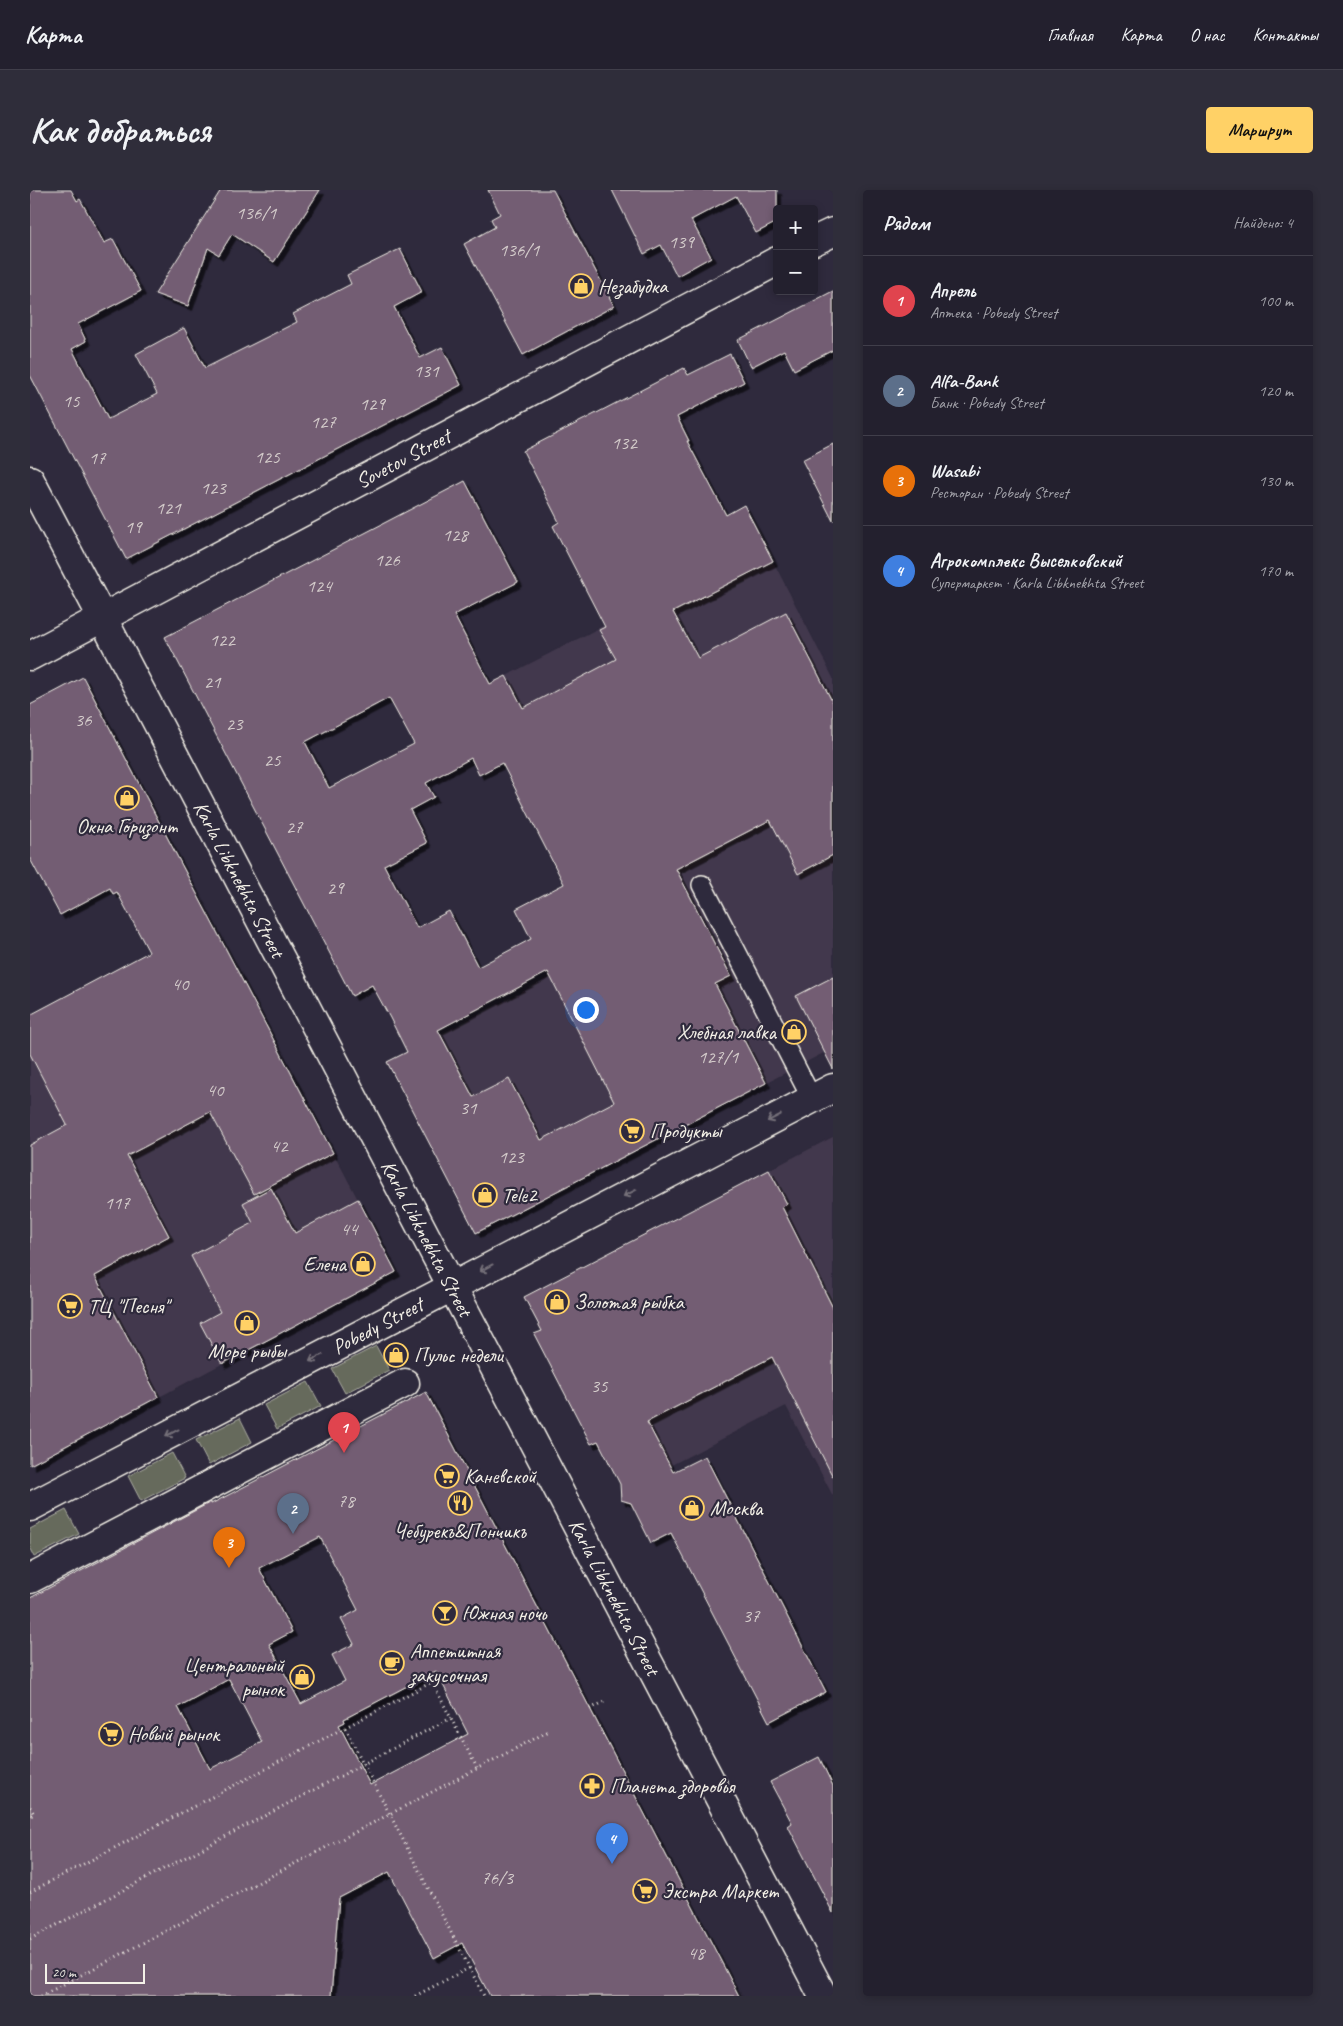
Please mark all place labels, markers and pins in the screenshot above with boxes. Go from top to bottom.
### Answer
shop icon: Незабудка [568,273,594,299]
place label: Незабудка [598,273,669,300]
shop icon: Окна Горизонт [114,785,140,811]
place label: Окна Горизонт [77,813,179,840]
place label: Хлебная лавка [677,1019,778,1045]
shop icon: Хлебная лавка [781,1019,807,1045]
supermarket icon: Продукты [619,1118,645,1144]
place label: Продукты [650,1118,723,1144]
shop icon: Tele2 [472,1182,498,1208]
place label: Tele2 [502,1182,538,1208]
place label: Елена [303,1251,348,1277]
shop icon: Елена [350,1251,376,1277]
shop icon: Золотая рыбка [544,1289,570,1315]
place label: Золотая рыбка [574,1289,685,1315]
supermarket icon: ТЦ "Песня" [57,1293,83,1319]
place label: ТЦ "Песня" [88,1293,172,1319]
shop icon: Море рыбы [234,1310,260,1336]
place label: Море рыбы [208,1338,288,1364]
shop icon: Пульс недели [383,1342,409,1368]
place label: Пульс недели [414,1342,504,1368]
pin: 1 [328,1412,360,1453]
supermarket icon: Каневской [434,1463,460,1489]
place label: Каневской [464,1463,537,1489]
restaurant icon: Чебурекъ&Пончикъ [447,1490,473,1516]
pin: 2 [277,1493,309,1534]
shop icon: Москва [679,1495,705,1521]
place label: Москва [710,1495,764,1521]
place label: Чебурекъ&Пончикъ [394,1518,527,1544]
pin: 3 [213,1527,245,1568]
bar icon: Южная ночь [432,1600,458,1626]
place label: Южная ночь [462,1600,548,1626]
place label: Аппетитная закусочная [407,1638,502,1689]
cafe icon: Аппетитная закусочная [379,1650,405,1676]
place label: Центральный рынок [184,1652,286,1702]
shop icon: Центральный рынок [289,1664,315,1690]
supermarket icon: Новый рынок [98,1721,124,1747]
place label: Новый рынок [128,1721,222,1747]
pharmacy icon: Планета здоровья [579,1773,605,1799]
place label: Планета здоровья [610,1773,736,1800]
pin: 4 [596,1823,628,1864]
supermarket icon: Экстра Маркет [632,1878,658,1904]
place label: Экстра Маркет [662,1878,779,1904]

